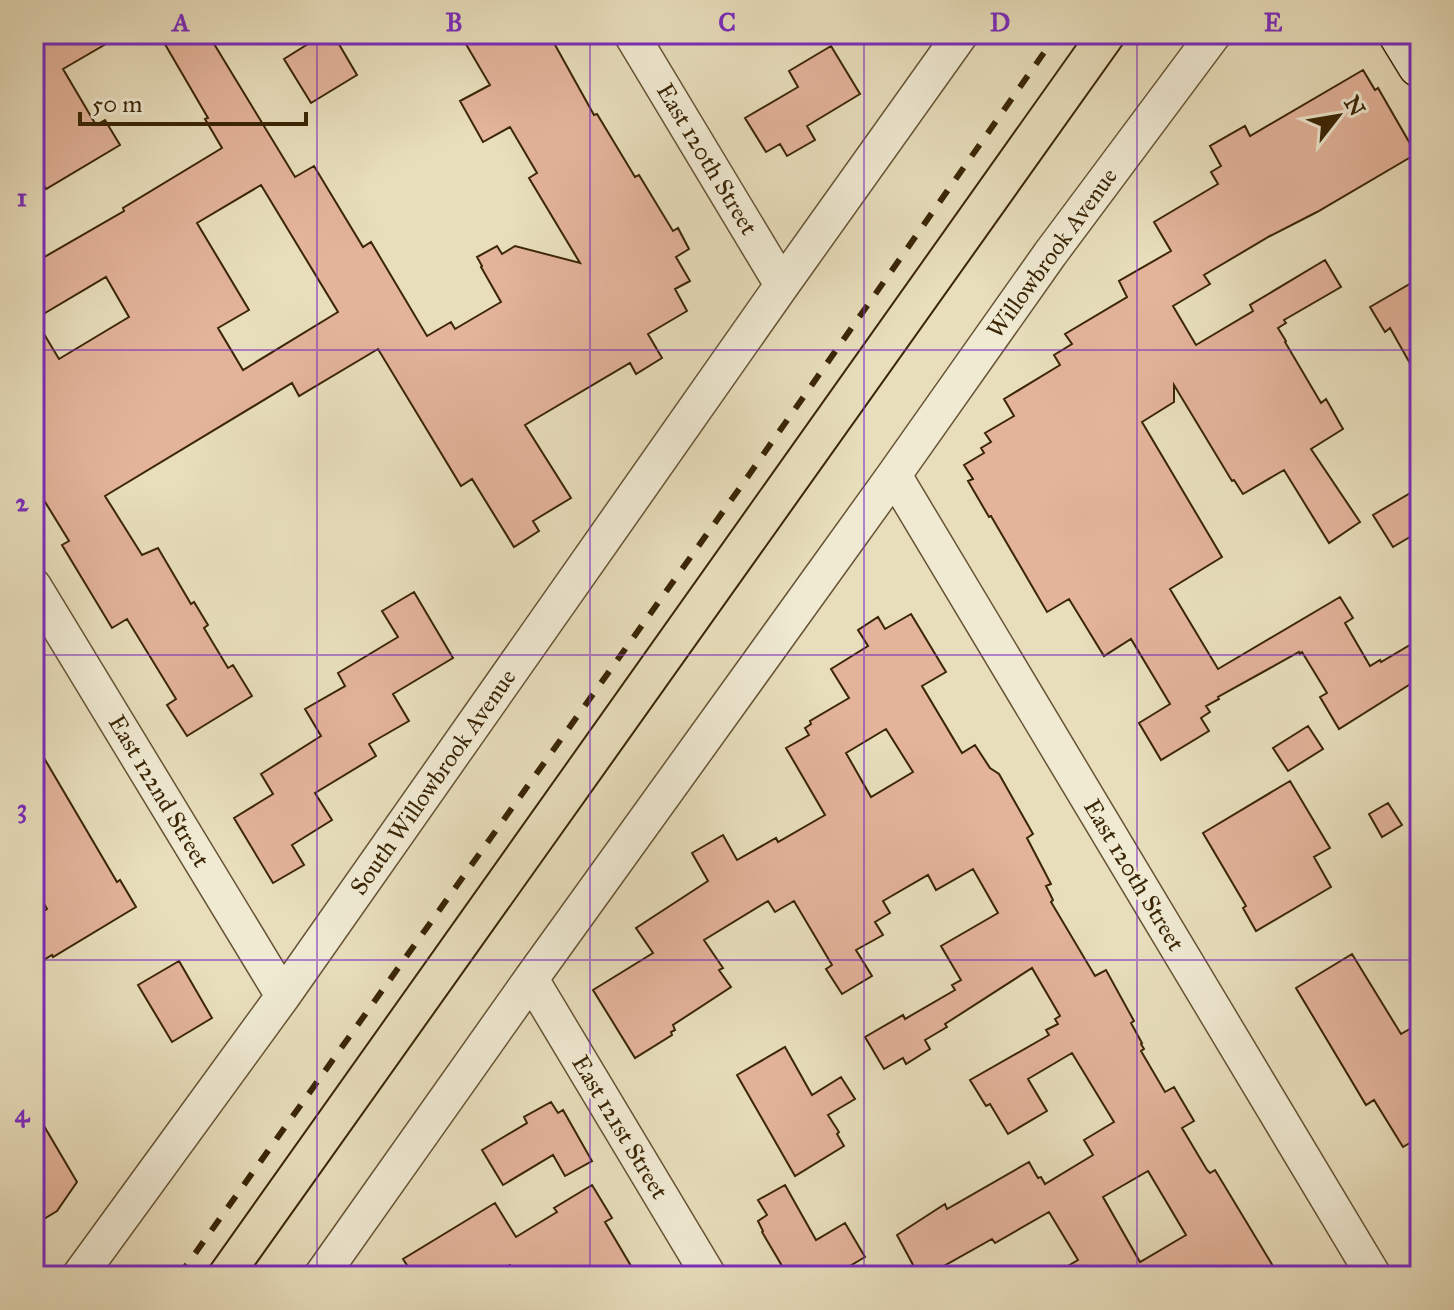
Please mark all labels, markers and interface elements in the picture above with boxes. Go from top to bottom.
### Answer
text: A [170,6,190,38]
text: B [445,6,463,38]
text: C [718,6,736,38]
text: D [990,6,1010,38]
text: E [1264,6,1283,38]
scale bar [80,76,306,126]
north arrow [1298,76,1378,156]
street label: East 120th Street [650,78,764,241]
text: 50 m [92,89,142,119]
text: N [1338,91,1371,121]
street label: Willowbrook Avenue [980,162,1124,344]
text: 1 [17,181,27,213]
text: 2 [16,486,30,518]
street label: South Willowbrook Avenue [343,663,523,901]
street label: East 122nd Street [102,709,217,873]
text: 3 [17,792,27,824]
street label: East 120th Street [1077,794,1191,957]
street label: East 121st Street [565,1050,675,1205]
text: 4 [15,1097,31,1129]

